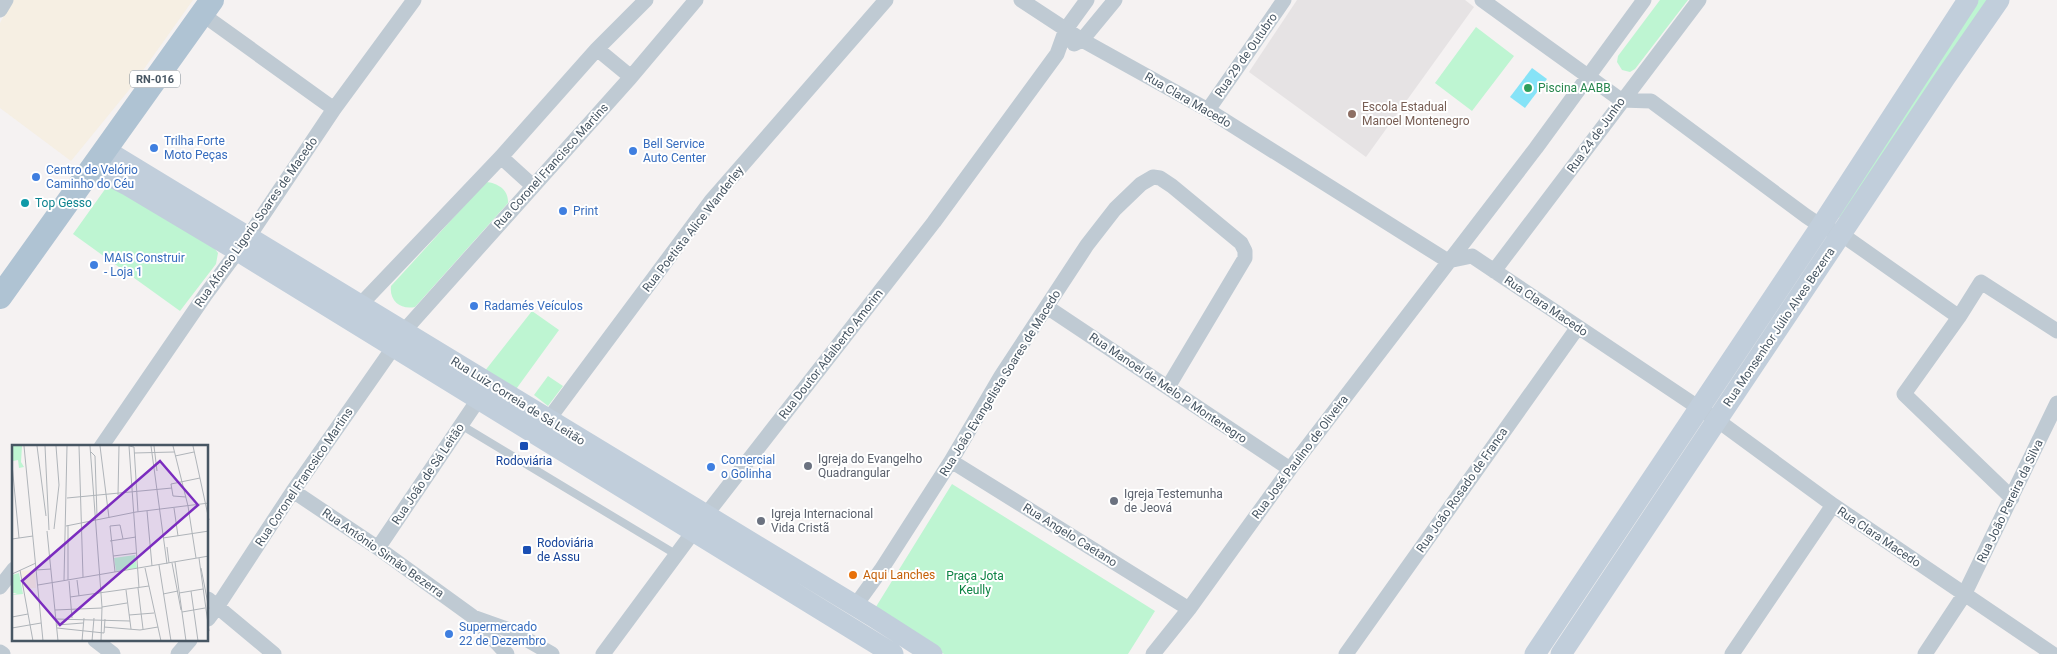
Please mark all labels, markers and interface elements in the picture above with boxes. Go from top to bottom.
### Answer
street label: Rua 29 de Outubro [1212,10,1280,100]
road number: RN-016 [130,70,180,88]
street label: Rua Clara Macedo [1142,70,1234,130]
place label: Piscina AABB [1538,81,1611,95]
marker: Piscina AABB [1522,82,1534,94]
street label: Rua 24 de Junho [1564,95,1628,175]
street label: Rua Coronel Francisco Martins [491,100,611,232]
place label: Escola Estadual Manoel Montenegro [1362,100,1470,128]
marker: Escola Estadual Manoel Montenegro [1346,108,1358,120]
place label: Trilha Forte Moto Peças [164,134,228,162]
street label: Rua Afonso Ligorio Soares de Macedo [192,134,320,310]
place label: Bell Service Auto Center [643,137,706,165]
marker: Trilha Forte Moto Peças [148,142,160,154]
marker: Bell Service Auto Center [627,145,639,157]
place label: Centro de Velório Caminho do Céu [46,163,138,191]
street label: Rua Poetista Alice Wanderley [640,163,747,295]
marker: Centro de Velório Caminho do Céu [30,171,42,183]
place label: Top Gesso [35,196,92,210]
marker: Top Gesso [19,197,31,209]
place label: Print [573,204,598,218]
marker: Print [557,205,569,217]
street label: Rua Monsenhor Júlio Alves Bezerra [1720,245,1838,409]
place label: MAIS Construir - Loja 1 [104,251,185,279]
marker: MAIS Construir - Loja 1 [88,259,100,271]
street label: Rua Clara Macedo [1502,273,1590,339]
street label: Rua Doutor Adalberto Amorim [776,286,886,422]
street label: Rua João Evangelista Soares de Macedo [937,287,1063,479]
place label: Radamés Veículos [484,299,583,313]
marker: Radamés Veículos [468,300,480,312]
street label: Rua Manoel de Melo P Montenegro [1086,330,1250,446]
street label: Rua Luiz Correia de Sá Leitão [448,354,588,448]
street label: Rua José Paulino de Oliveira [1249,392,1351,522]
street label: Rua Coronel Francsico Martins [252,405,356,549]
street label: Rua João de Sá Leitão [389,421,467,527]
street label: Rua João Rosado de Franca [1413,425,1511,555]
street label: Rua João Pereira da Silva [1974,437,2046,565]
marker: Rodoviária [518,440,530,452]
inset map [12,445,209,642]
place label: Igreja do Evangelho Quadrangular [818,452,922,480]
place label: Comercial o Golinha [721,453,775,481]
place label: Rodoviária [496,454,552,468]
marker: Igreja do Evangelho Quadrangular [802,460,814,472]
marker: Comercial o Golinha [705,461,717,473]
place label: Igreja Testemunha de Jeová [1124,487,1223,515]
marker: Igreja Testemunha de Jeová [1108,495,1120,507]
street label: Rua Angelo Caetano [1020,500,1120,570]
street label: Rua Clara Macedo [1835,504,1923,570]
street label: Rua Antônio Simão Bezerra [319,506,447,600]
place label: Igreja Internacional Vida Cristã [771,507,873,535]
marker: Igreja Internacional Vida Cristã [755,515,767,527]
place label: Rodoviária de Assu [537,536,594,564]
marker: Rodoviária de Assu [521,544,533,556]
place label: Aqui Lanches [863,568,935,582]
marker: Aqui Lanches [847,569,859,581]
park label: Praça Jota Keully [946,569,1004,597]
place label: Supermercado 22 de Dezembro [459,620,546,648]
marker: Supermercado 22 de Dezembro [443,628,455,640]

